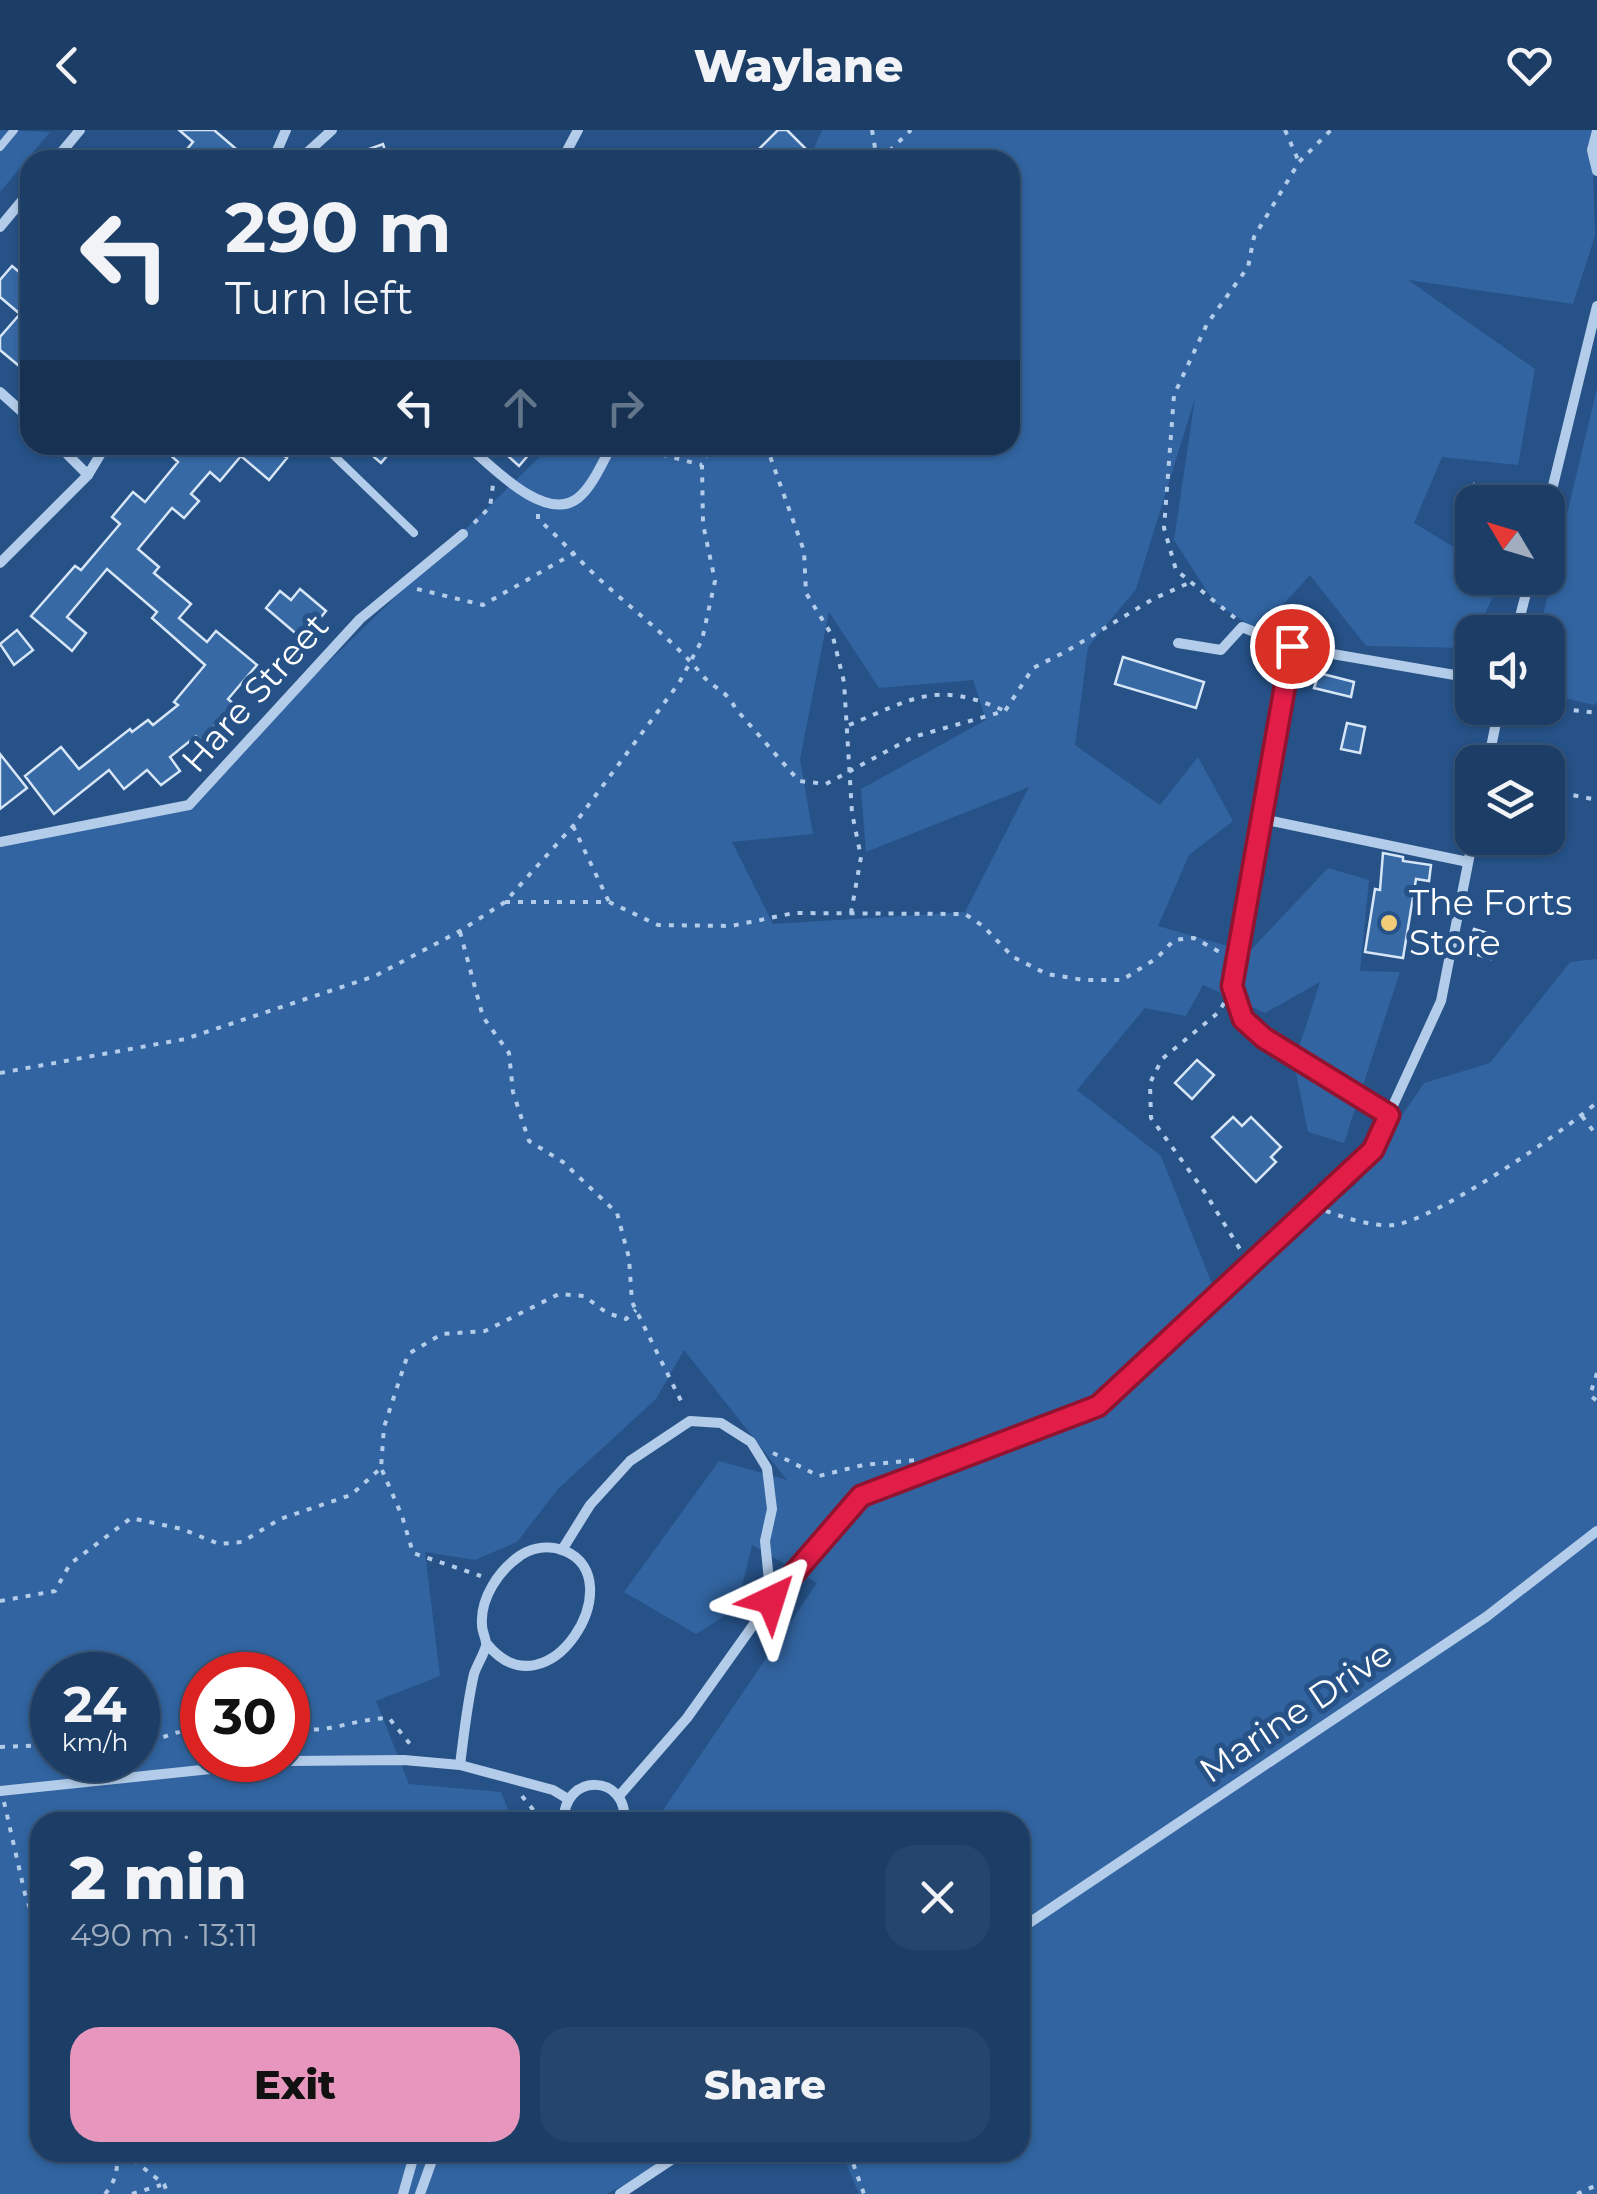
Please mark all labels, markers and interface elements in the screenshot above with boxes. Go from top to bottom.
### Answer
icon: back [40,38,95,93]
text: Waylane [694,38,903,93]
icon: heart [1502,38,1557,93]
text: 290 m [225,184,452,270]
icon: left [60,190,190,320]
text: Turn left [225,270,413,325]
icon: left [388,380,443,435]
icon: ahead [493,380,548,435]
icon: right [598,380,653,435]
north arrow [1455,485,1565,595]
map controls [1455,485,1565,855]
street label: Hare Street [172,604,337,781]
pin [1250,604,1335,689]
button: sound [1455,615,1565,725]
icon: arrive [1265,619,1320,674]
button: layers [1455,745,1565,855]
place label: The Forts Store [1409,881,1572,964]
marker: The Forts Store [1378,912,1400,934]
position arrow [719,1548,823,1652]
street label: Marine Drive [1191,1631,1400,1792]
speed limit sign: 30 [180,1652,310,1782]
text: 24 [63,1674,127,1735]
text: km/h [62,1727,128,1757]
text: 2 min [70,1841,247,1914]
button: close [885,1845,990,1950]
text: 490 m · 13:11 [70,1915,258,1954]
button: Exit [70,2027,520,2142]
button: Share [540,2027,990,2142]

